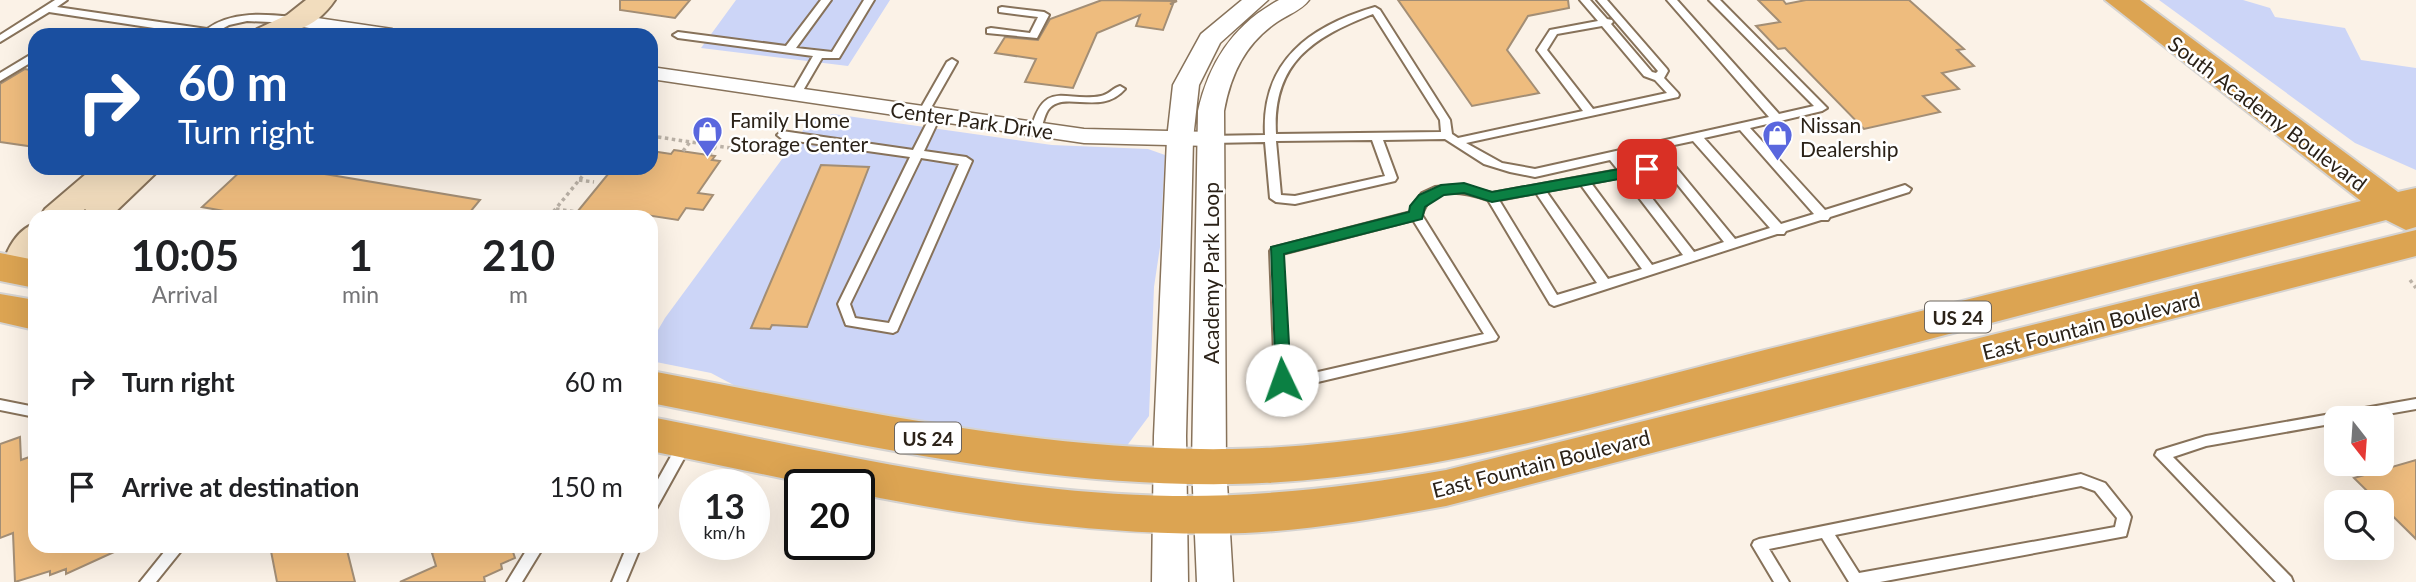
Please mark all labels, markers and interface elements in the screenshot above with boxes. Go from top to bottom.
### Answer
street label: South Academy Boulevard [2164,30,2372,196]
text: 60 m [178,53,288,111]
icon: right [63,56,154,147]
street label: Center Park Drive [889,96,1055,144]
place label: Family Home Storage Center [730,107,868,156]
text: Turn right [178,112,314,151]
place label: Nissan Dealership [1800,112,1899,161]
shop icon: Family Home Storage Center [690,114,724,158]
shop icon: Nissan Dealership [1760,119,1794,163]
pin [1617,139,1677,199]
icon: arrive [1628,150,1666,188]
street label: Academy Park Loop [1198,182,1223,364]
text: 10:05 [131,230,239,280]
text: 1 [348,230,373,280]
text: 210 [482,230,555,280]
text: Arrival [152,280,218,308]
text: min [342,280,379,308]
text: m [509,280,528,308]
street label: East Fountain Boulevard [1980,286,2202,364]
road number: US 24 [1925,302,1991,332]
position arrow [1245,343,1319,417]
icon: right [63,363,101,401]
text: Turn right [122,366,235,398]
text: 60 m [565,366,623,398]
north arrow [2324,406,2394,476]
map controls [2324,406,2394,560]
road number: US 24 [895,422,961,453]
street label: East Fountain Boulevard [1430,424,1652,502]
icon: arrive [63,468,101,506]
speed limit sign: 20 [784,469,875,560]
text: Arrive at destination [122,471,359,503]
text: 150 m [550,471,623,503]
text: 13 [704,484,745,526]
button: search [2324,490,2394,560]
text: km/h [703,521,746,543]

